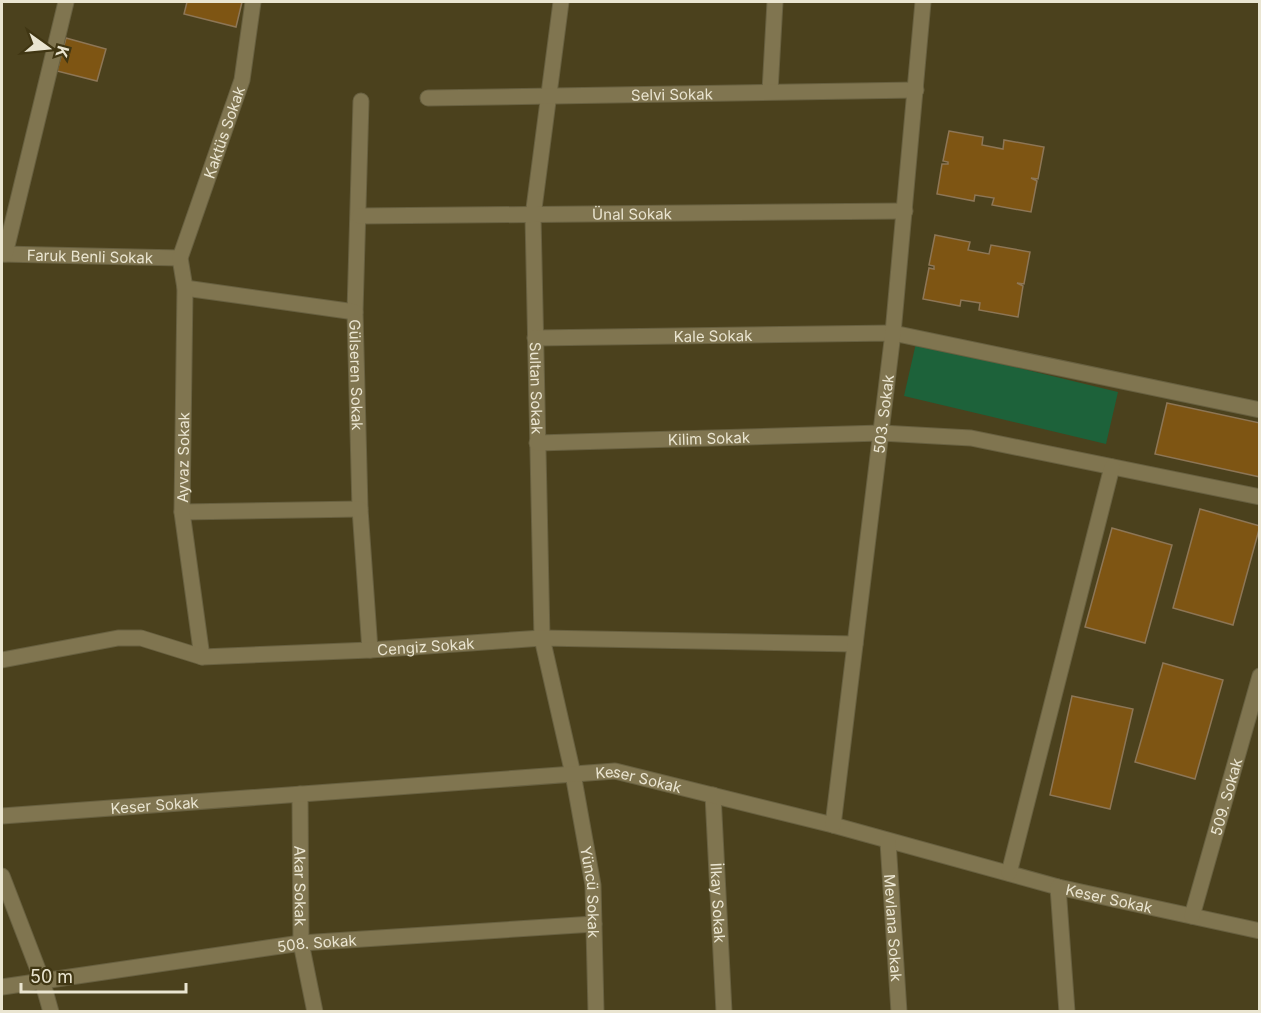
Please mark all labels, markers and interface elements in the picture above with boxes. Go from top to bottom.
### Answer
north arrow [18,18,78,78]
text: K [51,44,74,60]
street label: Kaktüs Sokak [199,83,249,181]
street label: Selvi Sokak [631,84,714,104]
street label: Ünal Sokak [592,204,673,223]
street label: Faruk Benli Sokak [27,245,154,267]
street label: Gülseren Sokak [346,319,368,431]
street label: Kale Sokak [674,325,753,346]
street label: Sultan Sokak [526,342,547,435]
street label: 503. Sokak [869,373,897,455]
street label: Ayvaz Sokak [173,411,193,503]
street label: Kilim Sokak [668,427,751,449]
street label: Cengiz Sokak [376,633,476,659]
street label: 509. Sokak [1206,755,1246,838]
street label: Keser Sokak [595,761,685,797]
street label: Keser Sokak [110,792,200,818]
street label: Yüncü Sokak [577,844,604,939]
street label: Akar Sokak [291,846,310,927]
street label: İlkay Sokak [707,862,730,944]
street label: Mevlana Sokak [881,873,907,983]
street label: Keser Sokak [1064,879,1155,917]
street label: 508. Sokak [276,930,358,956]
scale bar [21,956,186,994]
text: 50 m [30,966,73,987]

